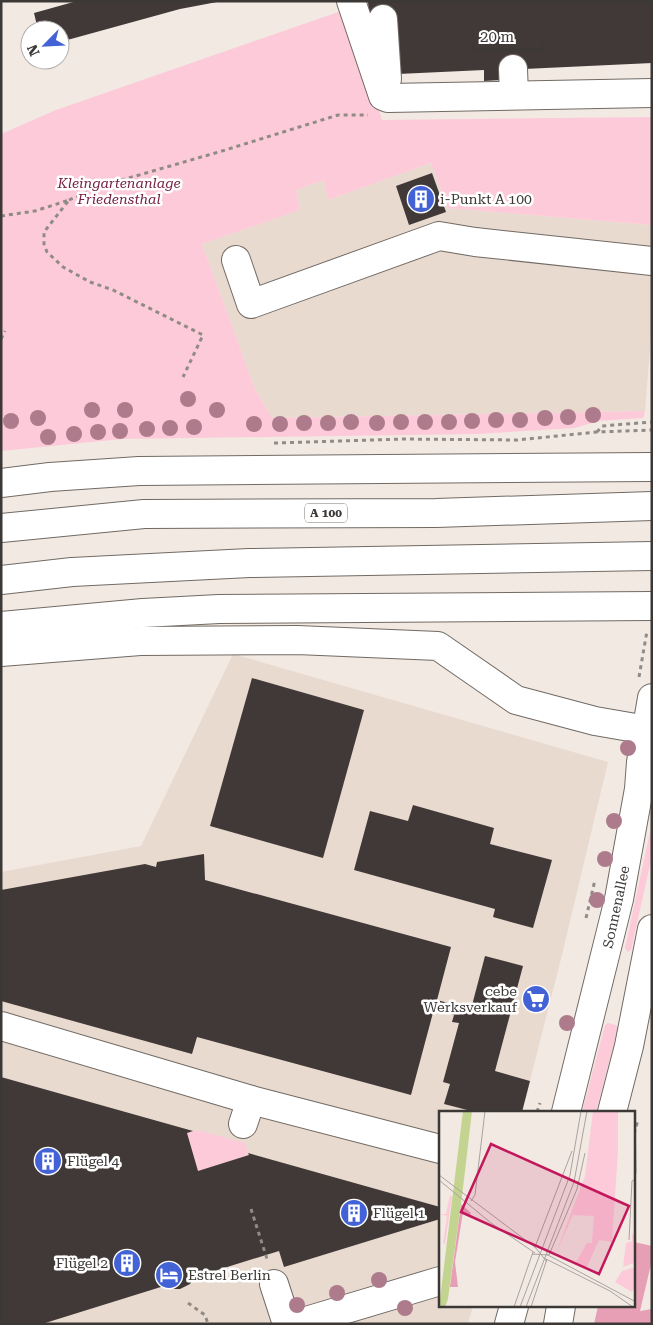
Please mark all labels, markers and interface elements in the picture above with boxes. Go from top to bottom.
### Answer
north arrow [20,20,70,70]
scale bar [473,20,542,52]
text: 20 m [480,28,515,46]
text: N [24,42,43,58]
park label: Kleingartenanlage Friedensthal [56,175,181,207]
building icon: i-Punkt A 100 [406,184,436,214]
place label: i-Punkt A 100 [440,191,532,207]
road number: A 100 [305,503,347,522]
street label: Sonnenallee [599,864,633,950]
place label: cebe Werksverkauf [423,983,518,1015]
supermarket icon: cebe Werksverkauf [521,984,551,1014]
inset map [439,1111,636,1308]
building icon: Flügel 4 [33,1146,63,1176]
place label: Flügel 4 [67,1153,119,1169]
building icon: Flügel 1 [339,1198,369,1228]
place label: Flügel 1 [373,1205,425,1221]
building icon: Flügel 2 [112,1248,142,1278]
place label: Flügel 2 [56,1255,108,1271]
hotel icon: Estrel Berlin [154,1260,184,1290]
place label: Estrel Berlin [188,1267,271,1283]

